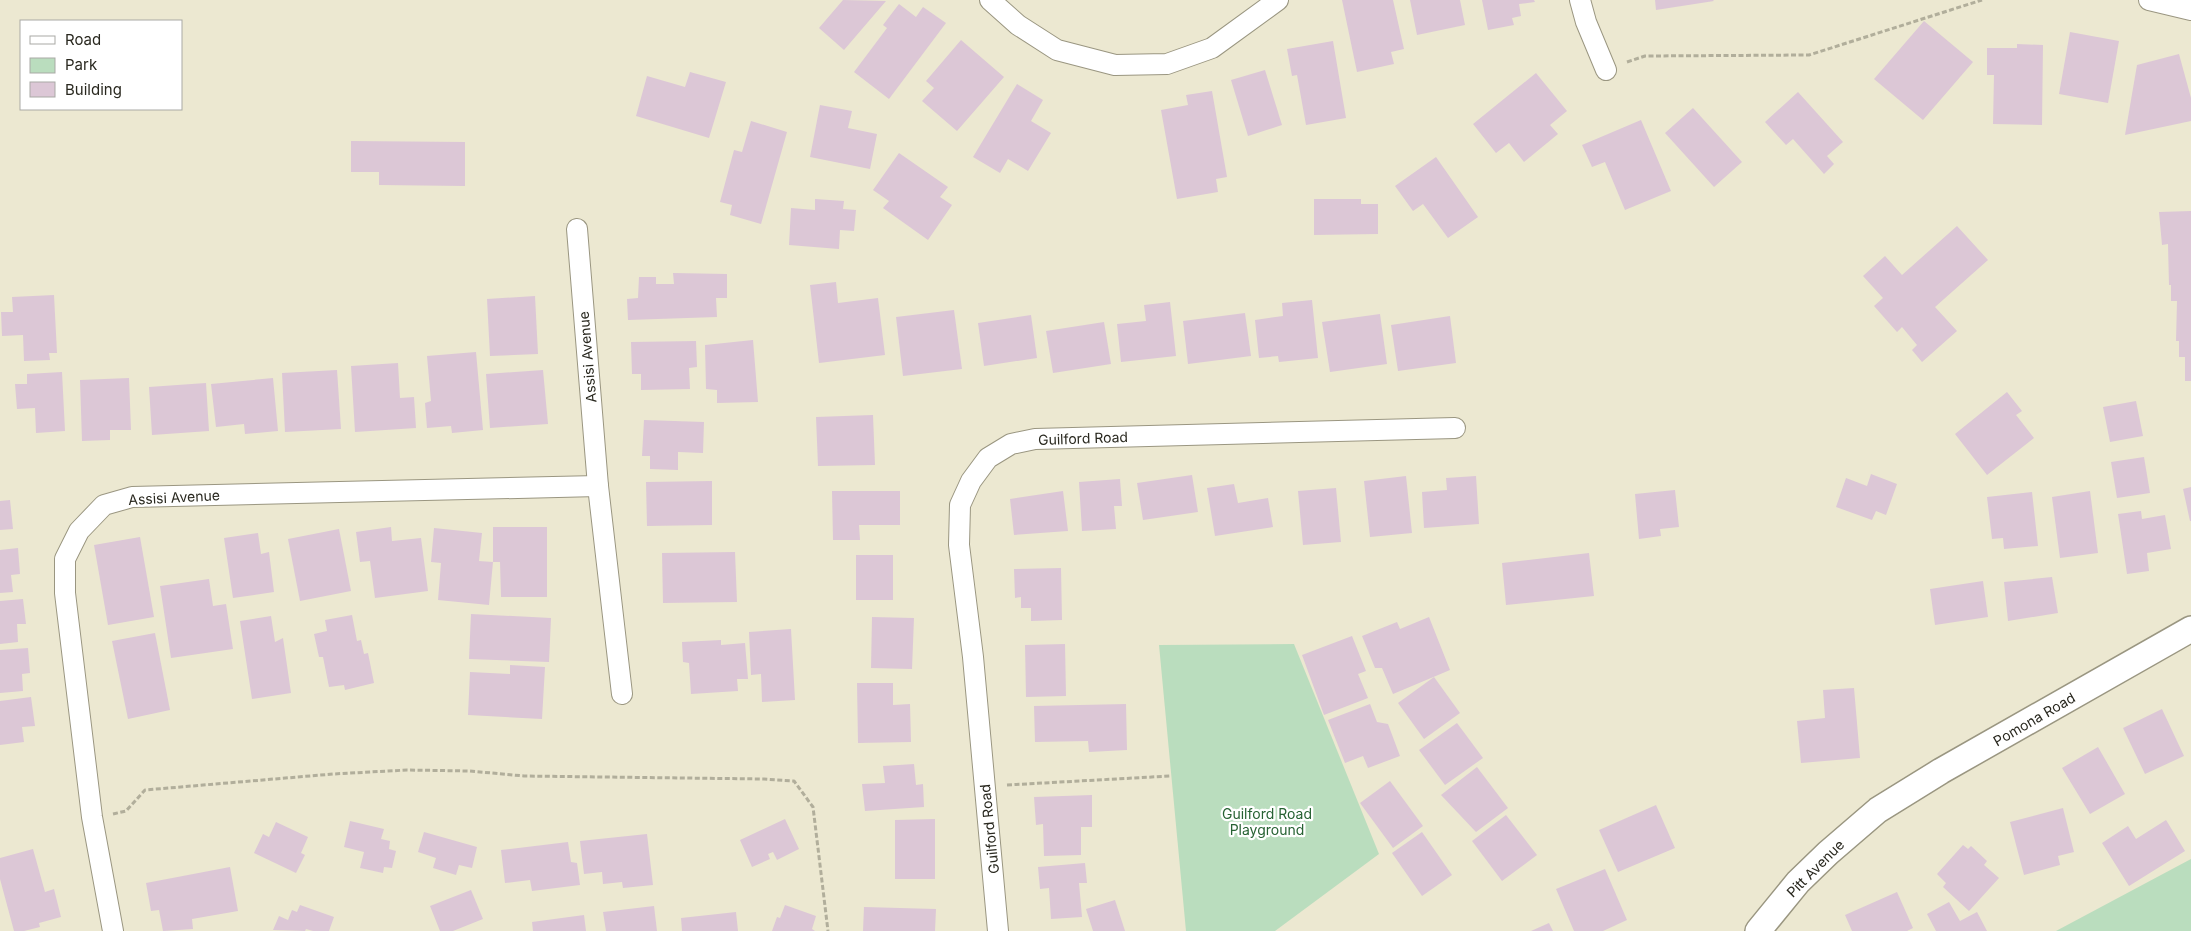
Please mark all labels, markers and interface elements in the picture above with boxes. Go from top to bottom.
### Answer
legend [20,20,182,110]
text: Road [65,30,101,49]
text: Park [65,55,98,74]
text: Building [65,80,122,99]
street label: Assisi Avenue [575,311,599,403]
street label: Guilford Road [1038,428,1128,448]
street label: Assisi Avenue [128,486,220,508]
street label: Pomona Road [1990,689,2078,749]
street label: Guilford Road [976,783,1002,875]
park label: Guilford Road Playground [1222,805,1312,838]
street label: Pitt Avenue [1783,836,1847,900]

